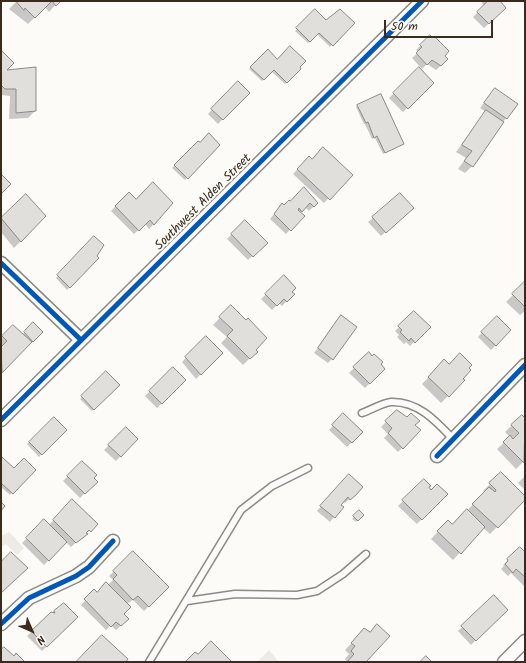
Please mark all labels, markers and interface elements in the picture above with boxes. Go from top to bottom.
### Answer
scale bar [386,12,495,38]
text: 50 m [391,17,418,36]
street label: Southwest Alden Street [153,152,255,254]
north arrow [12,611,52,651]
text: N [32,631,49,648]

